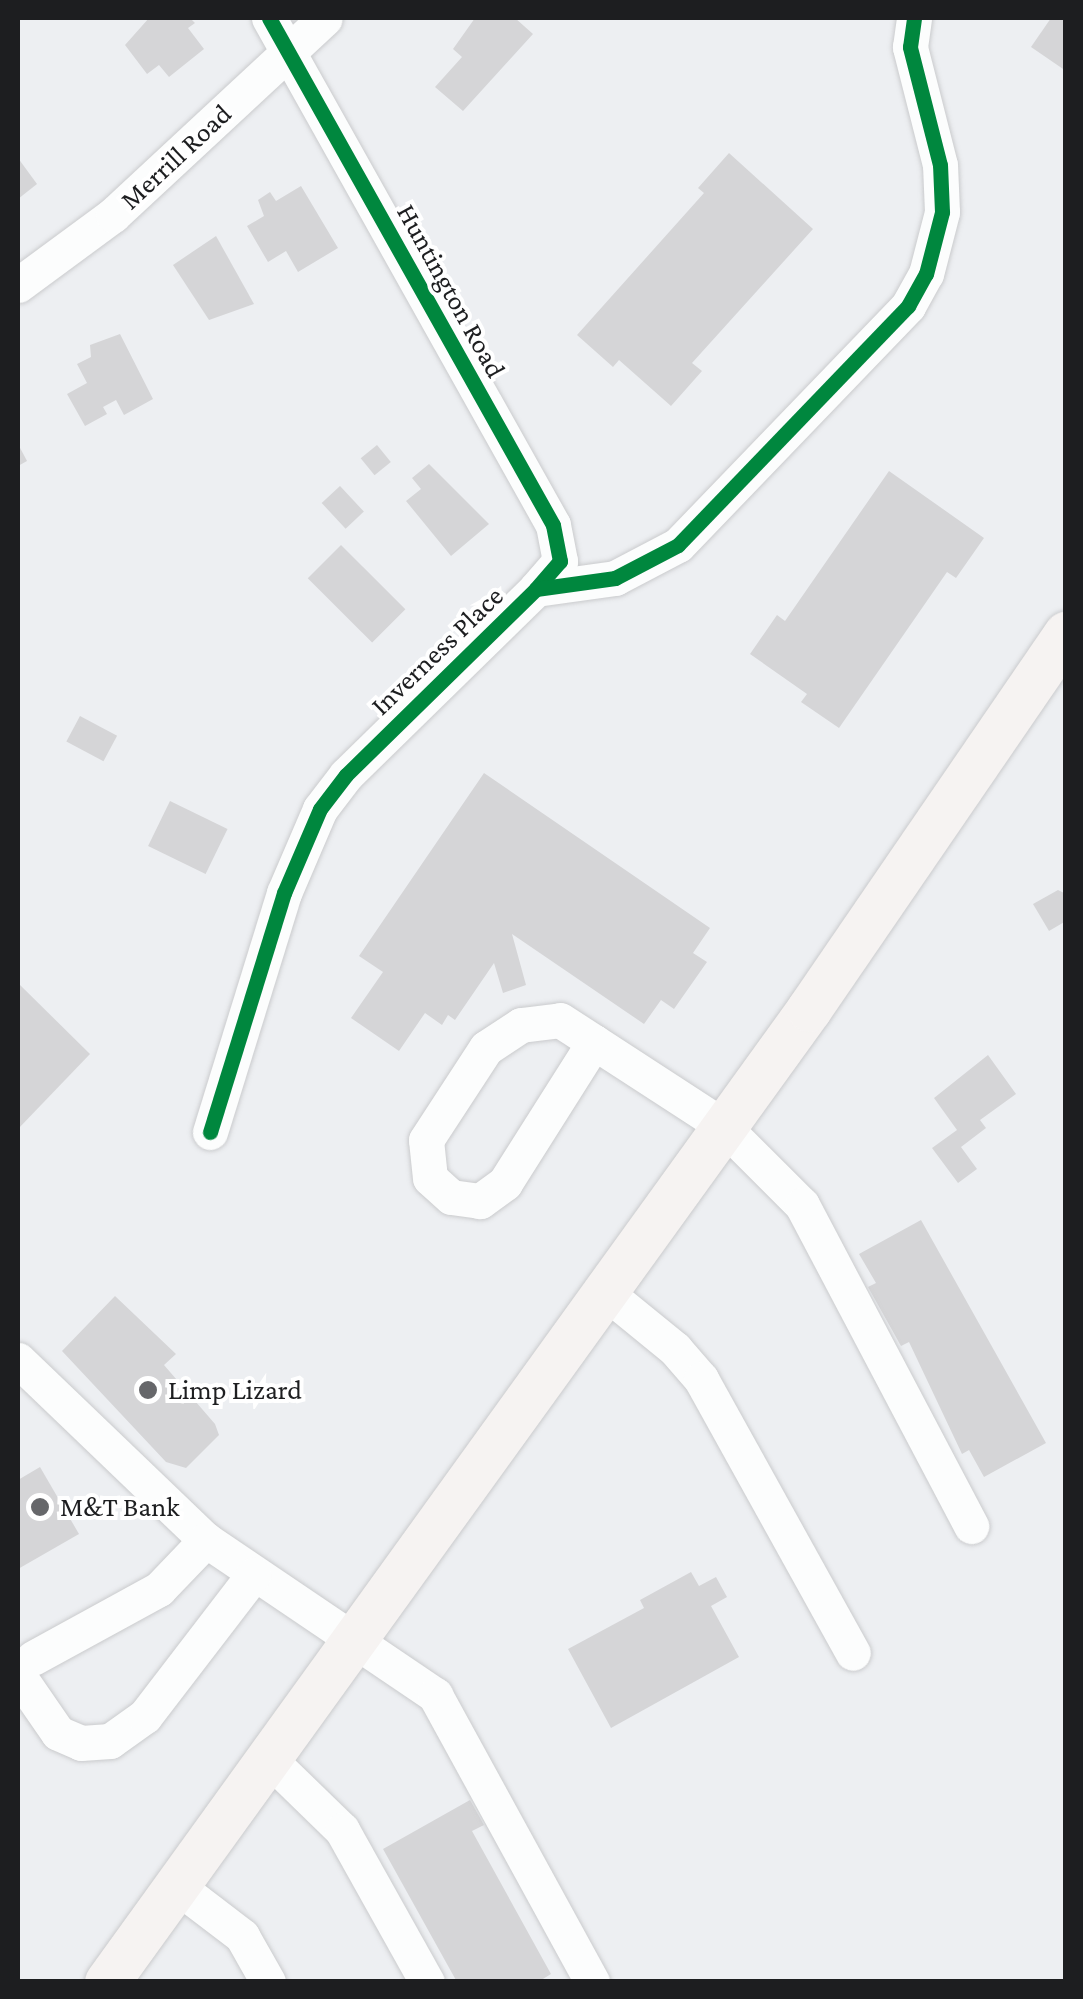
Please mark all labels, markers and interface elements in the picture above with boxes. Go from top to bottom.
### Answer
street label: Merrill Road [114,97,238,217]
street label: Huntington Road [389,198,513,384]
street label: Inverness Place [364,579,510,723]
place label: Limp Lizard [168,1373,302,1407]
marker: Limp Lizard [137,1379,159,1401]
place label: M&T Bank [60,1490,180,1524]
marker: M&T Bank [29,1496,51,1518]

